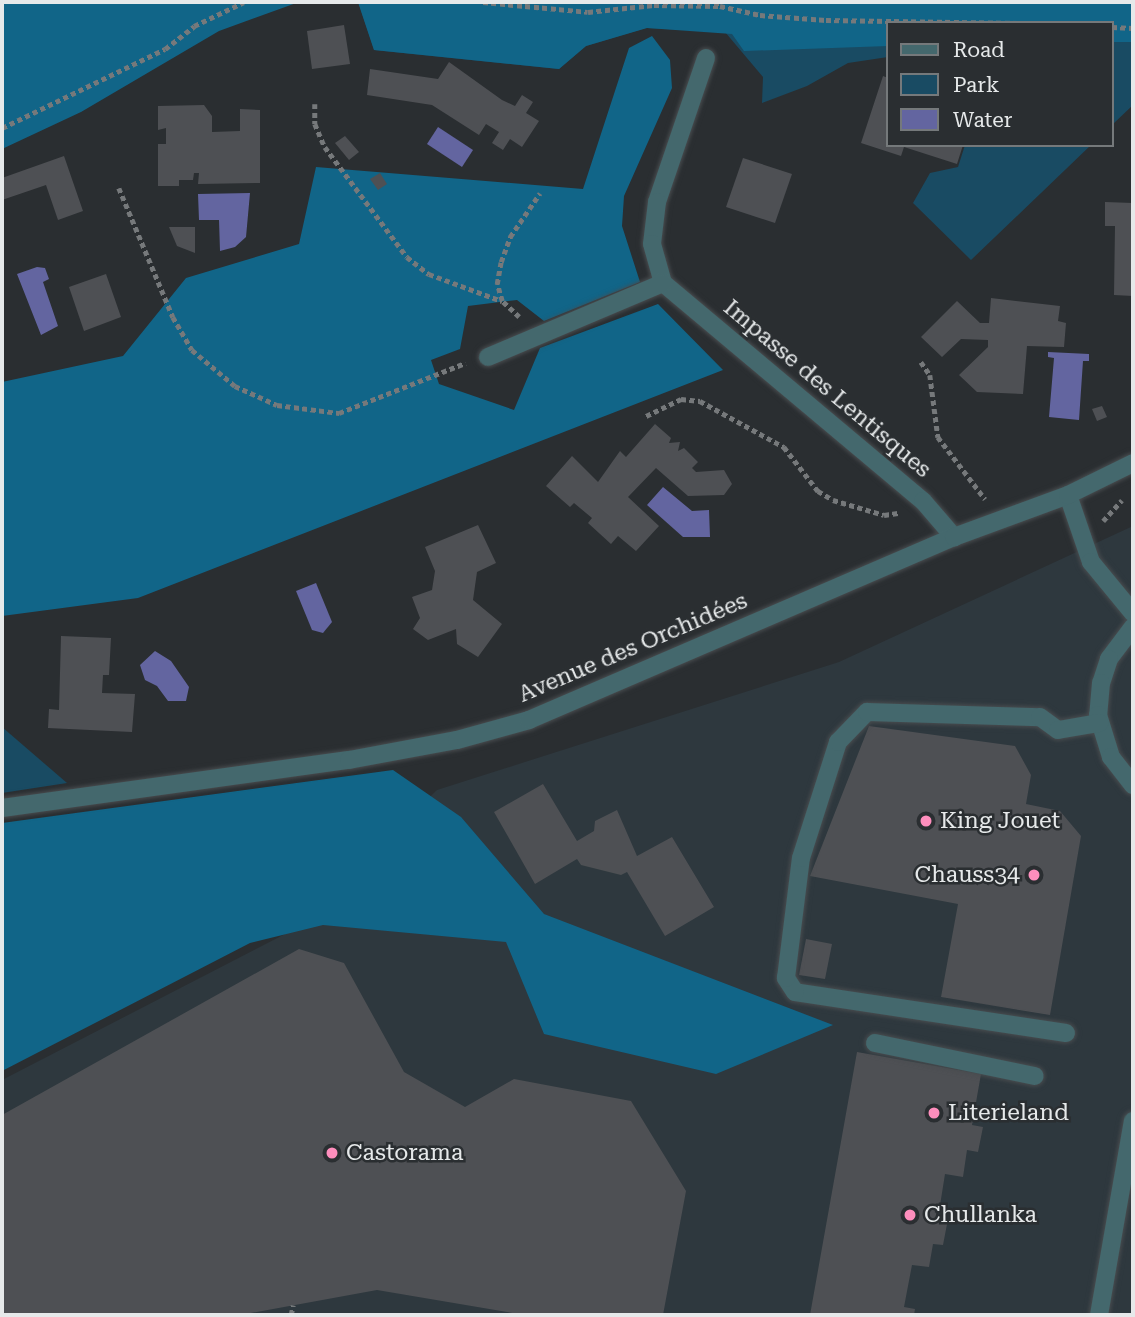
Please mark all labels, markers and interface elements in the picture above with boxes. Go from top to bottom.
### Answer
legend [886,21,1114,147]
text: Road [953,38,1005,62]
text: Park [953,73,999,97]
text: Water [953,108,1012,132]
street label: Impasse des Lentisques [718,294,936,484]
street label: Avenue des Orchidées [514,587,752,709]
place label: King Jouet [940,807,1060,835]
marker: King Jouet [918,813,934,829]
place label: Chauss34 [914,861,1020,889]
marker: Chauss34 [1026,867,1042,883]
place label: Literieland [948,1099,1069,1127]
marker: Literieland [926,1105,942,1121]
place label: Castorama [346,1139,463,1167]
marker: Castorama [324,1145,340,1161]
place label: Chullanka [924,1201,1037,1229]
marker: Chullanka [902,1207,918,1223]

